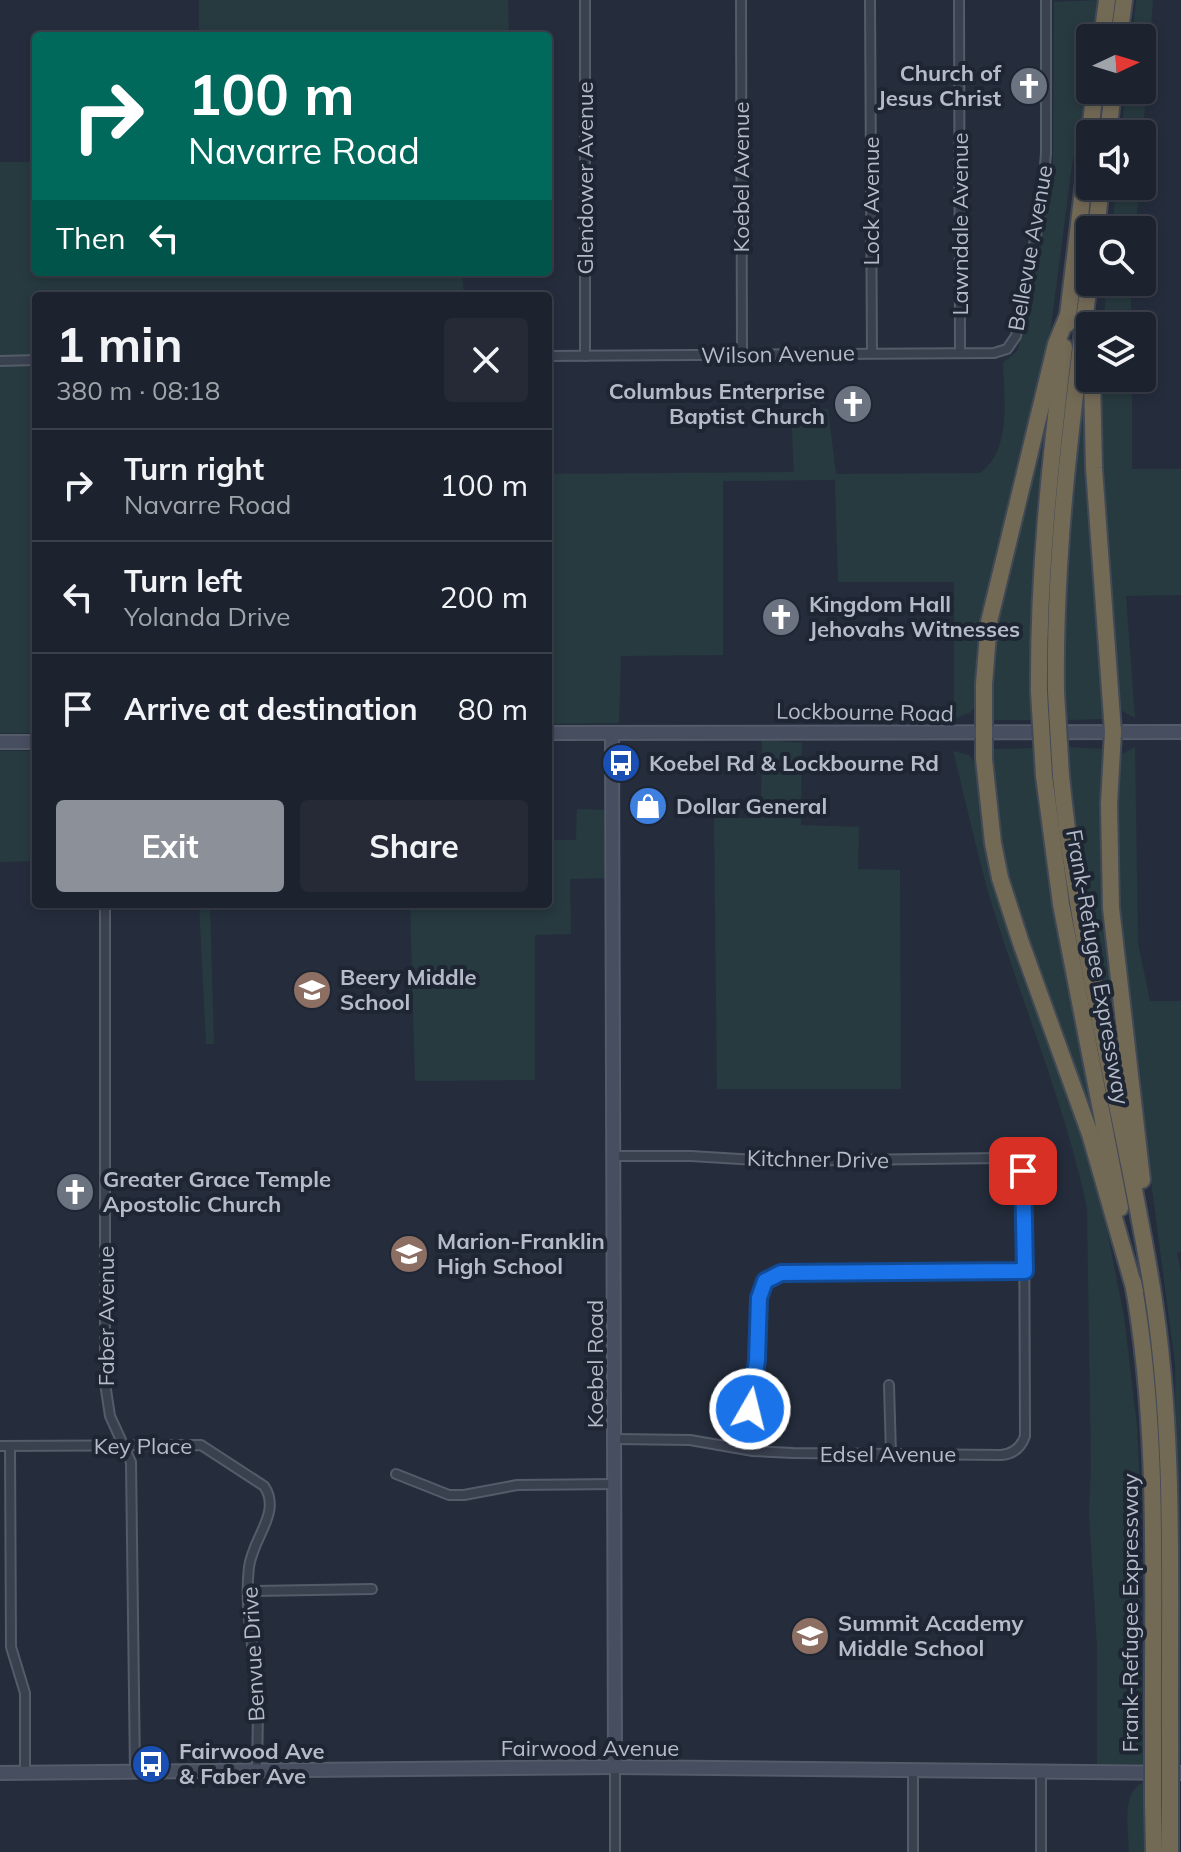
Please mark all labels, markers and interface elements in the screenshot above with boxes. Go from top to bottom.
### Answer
north arrow [1076,24,1156,104]
map controls [1076,24,1156,392]
text: 100 m [188,59,355,129]
place label: Church of Jesus Christ [878,59,1002,112]
icon: right [56,64,160,168]
church icon: Church of Jesus Christ [1008,65,1050,107]
street label: Glendower Avenue [571,81,599,275]
street label: Koebel Avenue [727,101,755,253]
button: sound [1076,120,1156,200]
text: Navarre Road [188,128,420,173]
street label: Lawndale Avenue [946,132,974,316]
street label: Lock Avenue [857,136,885,266]
street label: Bellevue Avenue [1002,163,1058,333]
icon: left [142,216,186,260]
button: search [1076,216,1156,296]
text: Then [56,219,126,257]
button: layers [1076,312,1156,392]
text: 1 min [56,314,183,374]
button: close [444,318,528,402]
street label: Wilson Avenue [701,339,855,369]
text: 380 m · 08:18 [56,374,220,407]
place label: Columbus Enterprise Baptist Church [609,377,825,430]
church icon: Columbus Enterprise Baptist Church [832,383,874,425]
text: Turn right [124,450,264,488]
icon: right [56,463,100,507]
text: 100 m [440,466,528,504]
text: Navarre Road [124,488,291,521]
text: Turn left [124,562,242,600]
icon: left [56,575,100,619]
text: 200 m [440,578,528,616]
place label: Kingdom Hall Jehovahs Witnesses [809,590,1020,643]
church icon: Kingdom Hall Jehovahs Witnesses [760,596,802,638]
text: Yolanda Drive [124,600,290,633]
icon: arrive [56,687,100,731]
text: Arrive at destination [124,690,418,728]
text: 80 m [458,690,528,728]
street label: Lockbourne Road [776,696,954,728]
bus stop icon: Koebel Rd & Lockbourne Rd [600,742,642,784]
place label: Koebel Rd & Lockbourne Rd [649,749,939,777]
shop icon: Dollar General [627,785,669,827]
place label: Dollar General [676,792,827,820]
button: Exit [56,800,284,892]
button: Share [300,800,528,892]
street label: Frank-Refugee Expressway [1060,827,1136,1107]
place label: Beery Middle School [340,963,477,1016]
school or university icon: Beery Middle School [291,969,333,1011]
pin [989,1137,1057,1205]
street label: Kitchner Drive [747,1144,889,1174]
icon: arrive [1001,1149,1045,1193]
place label: Greater Grace Temple Apostolic Church [103,1165,331,1218]
church icon: Greater Grace Temple Apostolic Church [54,1171,96,1213]
place label: Marion-Franklin High School [437,1227,605,1280]
school or university icon: Marion-Franklin High School [388,1233,430,1275]
street label: Faber Avenue [92,1246,120,1386]
street label: Koebel Road [581,1300,609,1428]
position arrow [708,1367,792,1451]
street label: Key Place [94,1432,192,1460]
street label: Edsel Avenue [820,1440,956,1468]
street label: Frank-Refugee Expressway [1116,1473,1144,1753]
street label: Benvue Drive [235,1586,271,1722]
place label: Summit Academy Middle School [838,1609,1023,1662]
school or university icon: Summit Academy Middle School [789,1615,831,1657]
street label: Fairwood Avenue [501,1734,679,1762]
place label: Fairwood Ave & Faber Ave [179,1737,324,1790]
bus stop icon: Fairwood Ave & Faber Ave [130,1743,172,1785]

